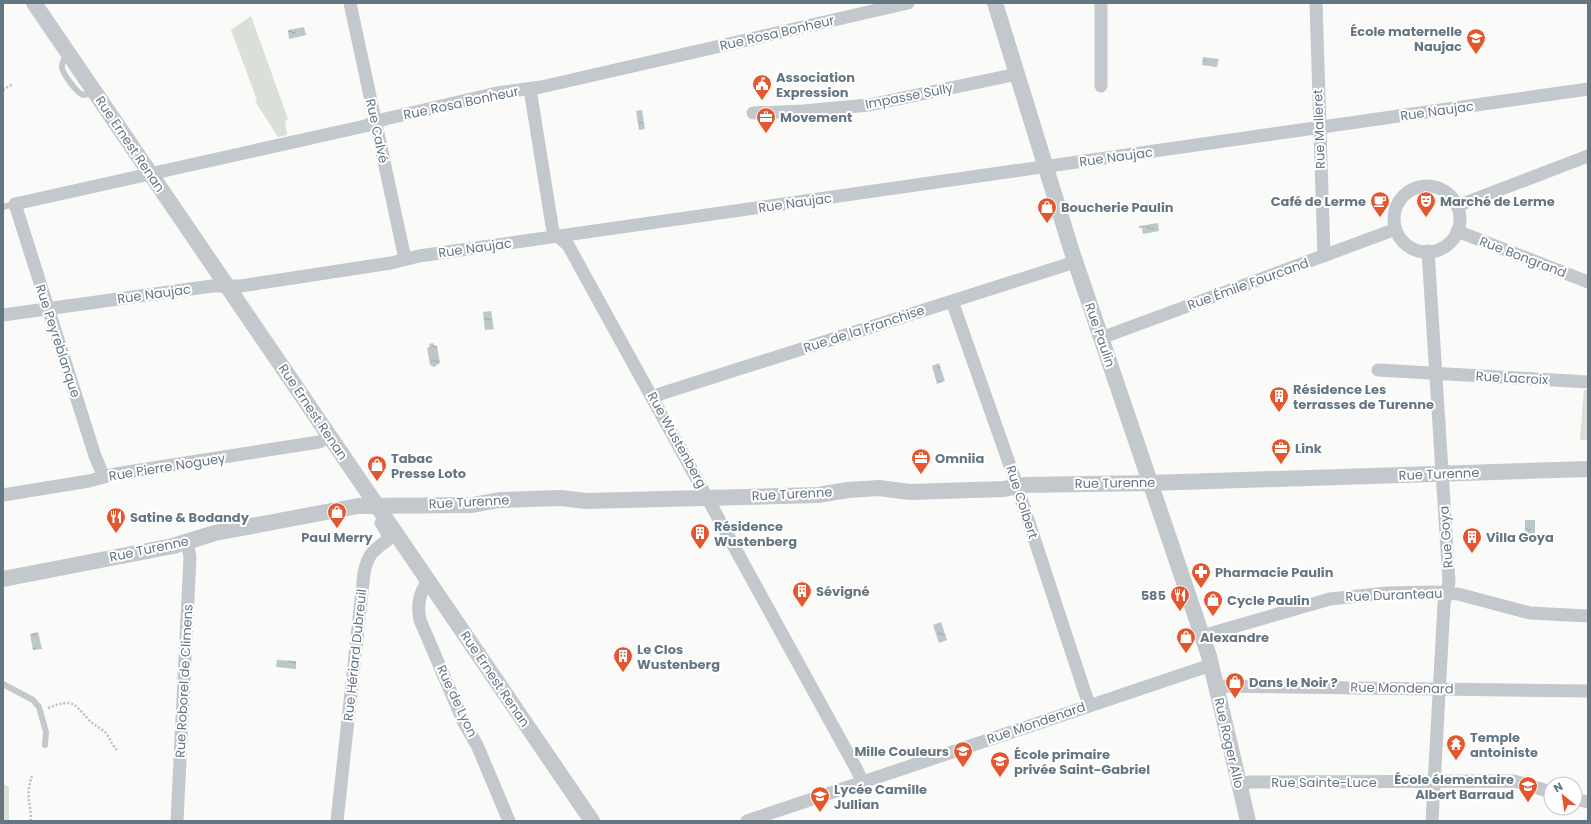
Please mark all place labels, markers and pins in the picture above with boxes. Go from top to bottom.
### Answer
place label: École maternelle Naujac [1350,22,1462,56]
school or university icon: École maternelle Naujac [1465,27,1487,55]
place label: Association Expression [776,68,855,102]
public building icon: Association Expression [751,73,773,101]
office icon: Movement [755,106,777,134]
place label: Movement [780,108,852,127]
cafe icon: Café de Lerme [1369,190,1391,218]
theatre icon: Marché de Lerme [1415,190,1437,218]
place label: Café de Lerme [1271,192,1366,211]
place label: Marché de Lerme [1440,192,1555,211]
shop icon: Boucherie Paulin [1036,196,1058,224]
place label: Boucherie Paulin [1061,198,1174,217]
place label: Résidence Les terrasses de Turenne [1293,380,1434,414]
building icon: Résidence Les terrasses de Turenne [1268,385,1290,413]
office icon: Link [1270,437,1292,465]
place label: Link [1295,439,1322,458]
office icon: Omniia [910,447,932,475]
place label: Tabac Presse Loto [391,449,466,483]
place label: Omniia [935,449,984,468]
shop icon: Tabac Presse Loto [366,454,388,482]
shop icon: Paul Merry [326,501,348,529]
restaurant icon: Satine & Bodandy [105,506,127,534]
place label: Satine & Bodandy [130,508,250,527]
place label: Résidence Wustenberg [714,517,797,551]
building icon: Résidence Wustenberg [689,522,711,550]
building icon: Villa Goya [1461,526,1483,554]
place label: Paul Merry [301,528,374,547]
place label: Villa Goya [1486,528,1554,547]
pharmacy icon: Pharmacie Paulin [1190,561,1212,589]
place label: Pharmacie Paulin [1215,563,1334,582]
building icon: Sévigné [791,580,813,608]
place label: Sévigné [816,582,870,601]
restaurant icon: 585 [1169,584,1191,612]
place label: 585 [1141,586,1166,605]
shop icon: Cycle Paulin [1202,589,1224,617]
place label: Cycle Paulin [1227,591,1310,610]
shop icon: Alexandre [1175,626,1197,654]
place label: Alexandre [1200,628,1269,647]
place label: Le Clos Wustenberg [637,640,720,674]
building icon: Le Clos Wustenberg [612,645,634,673]
shop icon: Dans le Noir ? [1224,671,1246,699]
place label: Dans le Noir ? [1249,673,1338,692]
place label: Temple antoiniste [1470,728,1538,762]
temple icon: Temple antoiniste [1445,733,1467,761]
school or university icon: Mille Couleurs [952,740,974,768]
place label: Mille Couleurs [854,742,949,761]
place label: École primaire privée Saint-Gabriel [1014,745,1150,779]
school or university icon: École primaire privée Saint-Gabriel [989,750,1011,778]
place label: École élementaire Albert Barraud [1394,770,1514,804]
school or university icon: École élementaire Albert Barraud [1517,775,1539,803]
place label: Lycée Camille Jullian [834,780,927,814]
school or university icon: Lycée Camille Jullian [809,785,831,813]

